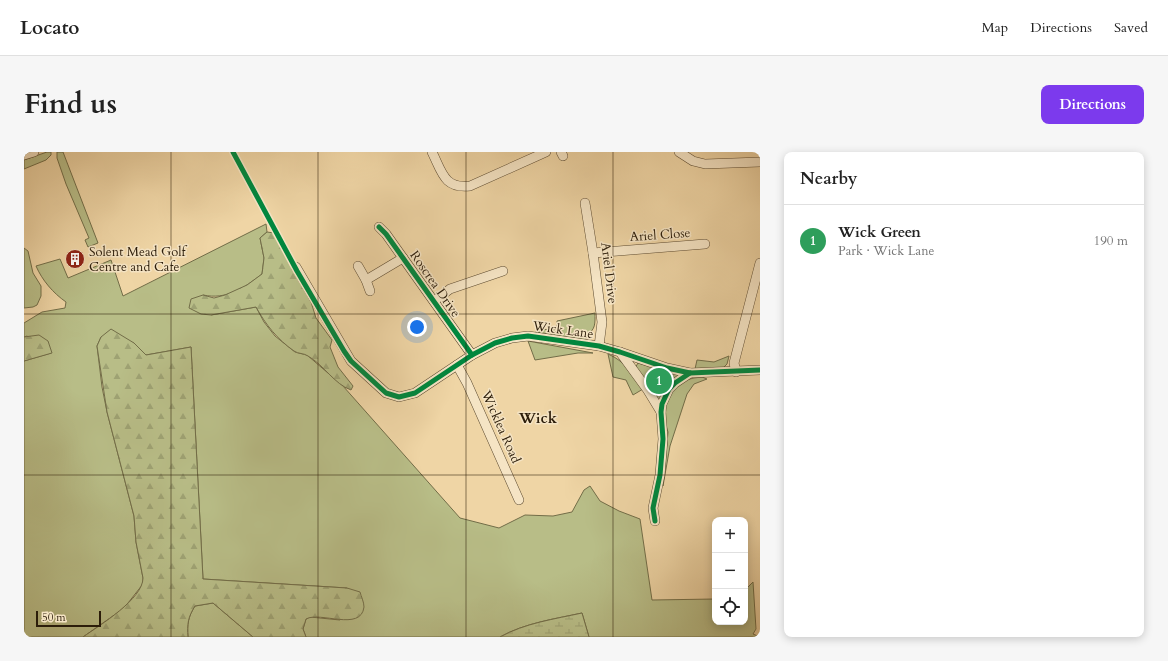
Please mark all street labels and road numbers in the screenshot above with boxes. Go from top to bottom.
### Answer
street label: Ariel Close [629,224,691,246]
street label: Ariel Drive [596,241,622,305]
street label: Roscrea Drive [405,247,465,321]
street label: Wick Lane [530,317,595,343]
street label: Wicklea Road [477,387,525,466]

